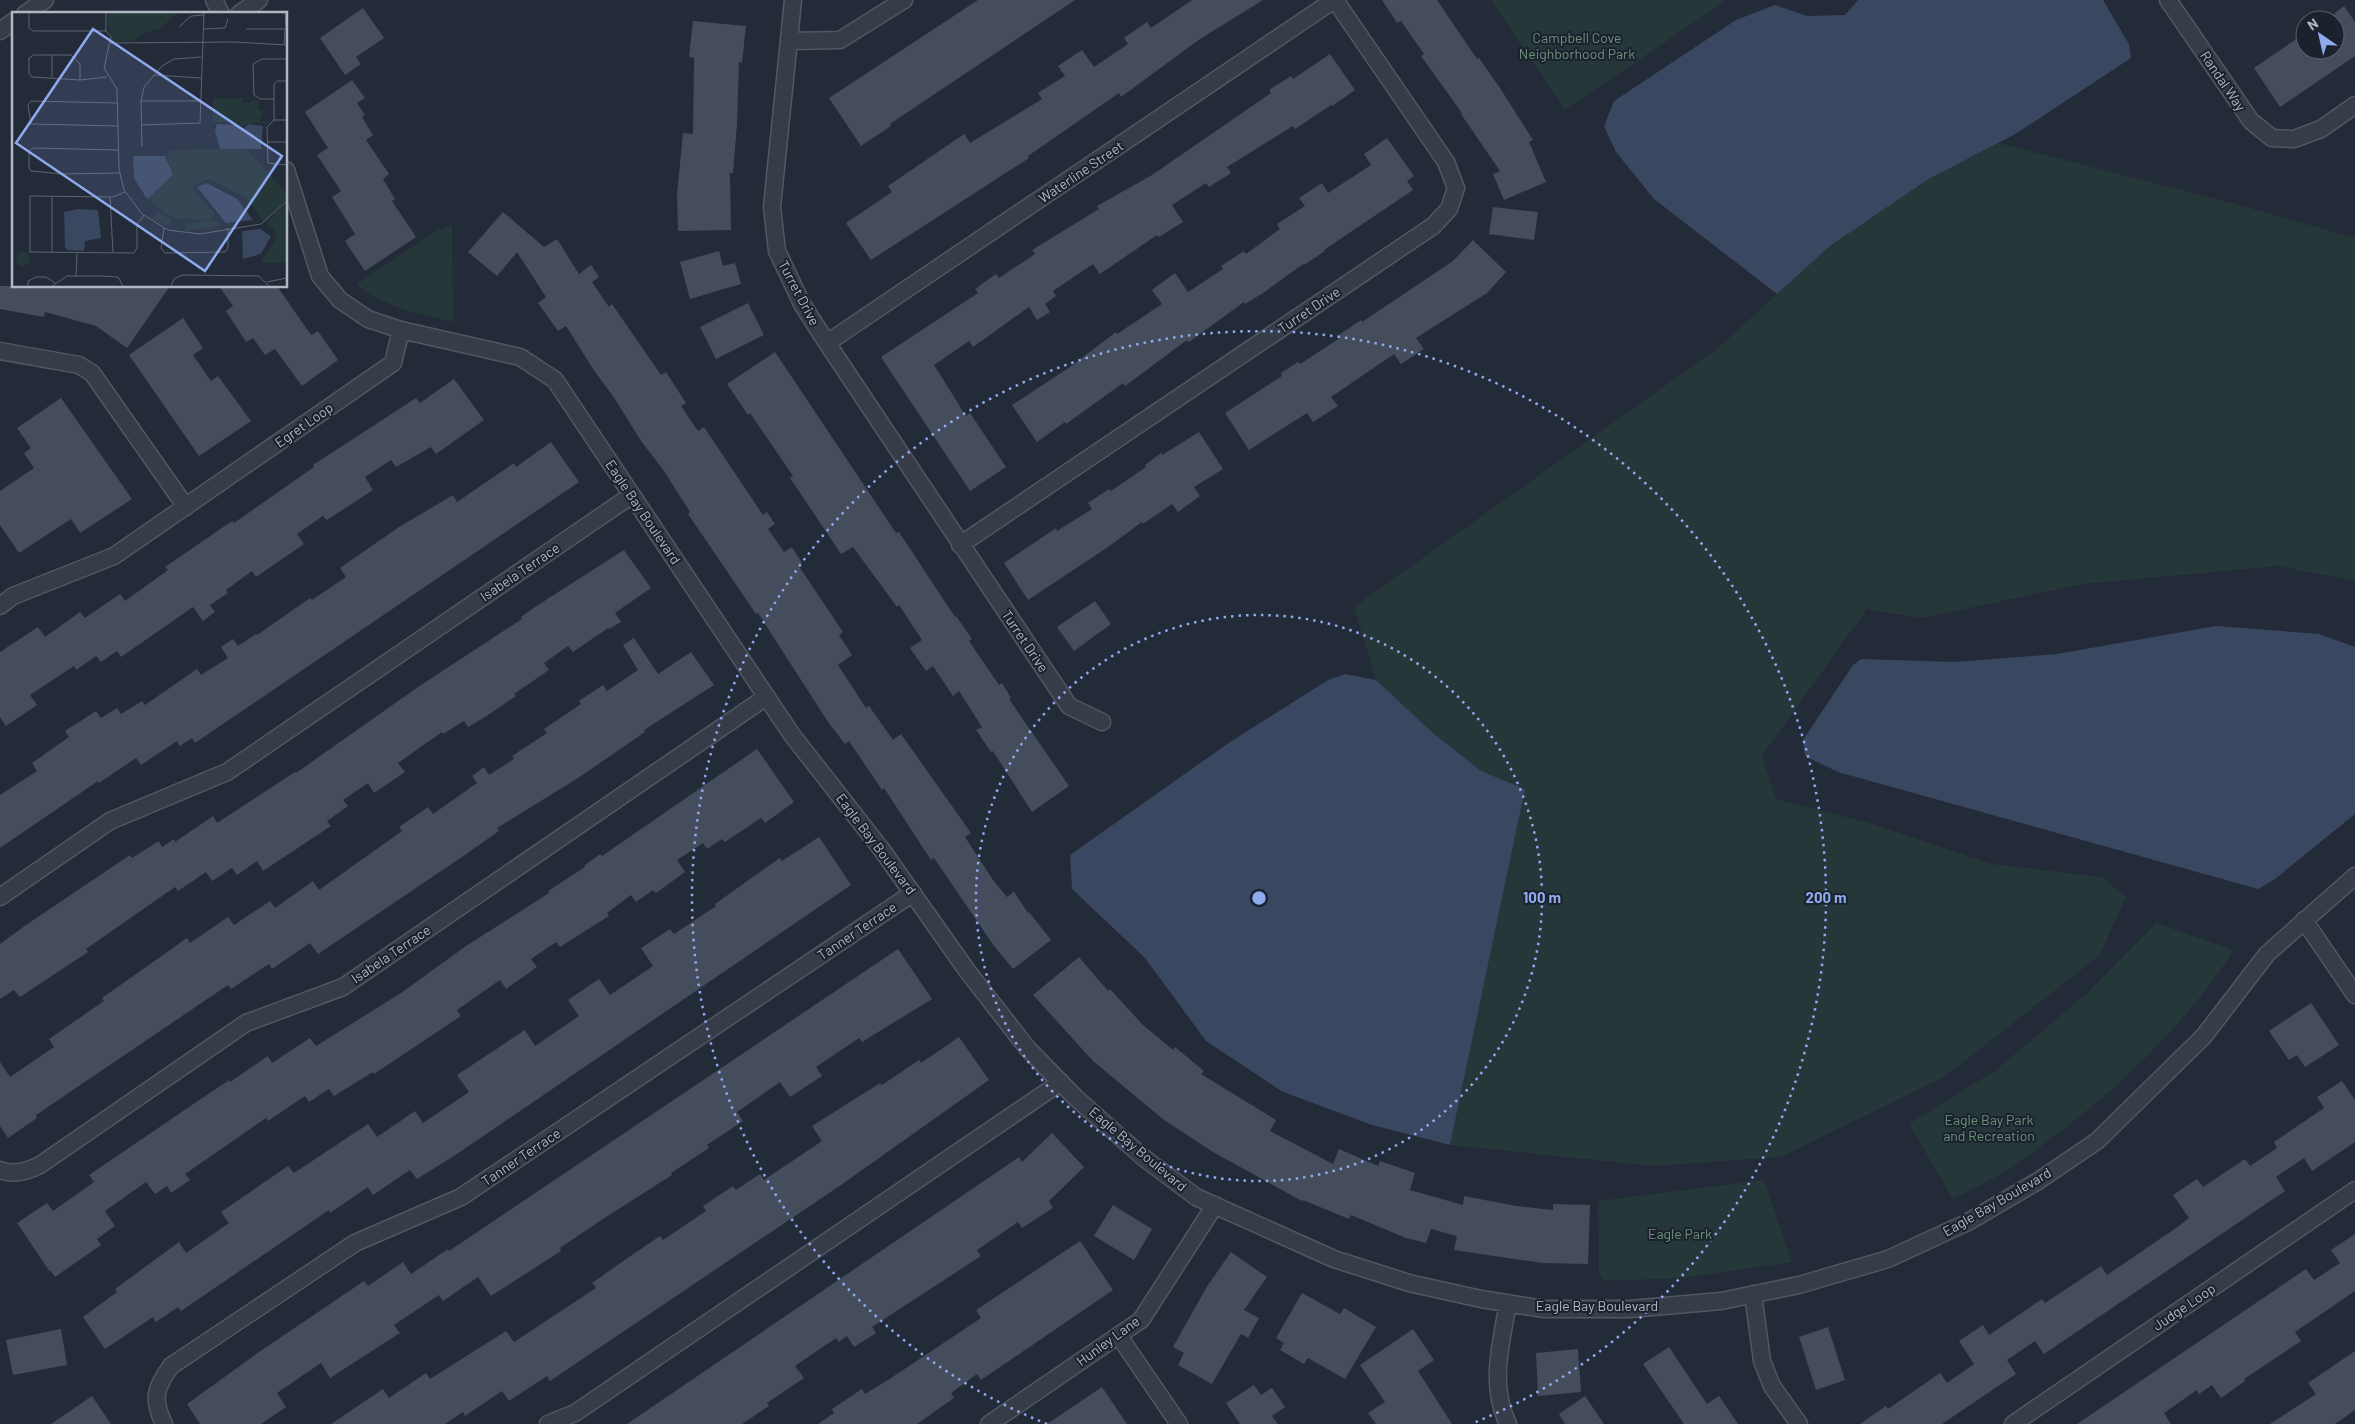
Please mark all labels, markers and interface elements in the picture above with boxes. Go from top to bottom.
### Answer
north arrow [2295,10,2345,60]
inset map [12,12,288,288]
text: N [2304,14,2321,33]
park label: Campbell Cove Neighborhood Park [1519,29,1635,62]
street label: Randal Way [2197,47,2250,115]
street label: Waterline Street [1035,137,1126,206]
street label: Turret Drive [775,257,824,328]
street label: Turret Drive [1274,283,1343,337]
street label: Egret Loop [271,398,336,451]
street label: Eagle Bay Boulevard [602,456,685,567]
street label: Isabela Terrace [477,539,563,604]
street label: Turret Drive [998,606,1052,675]
street label: Eagle Bay Boulevard [833,790,920,898]
text: 100 m [1523,888,1561,906]
text: 200 m [1805,888,1847,906]
centre of rings [1250,889,1268,907]
street label: Tanner Terrace [814,898,899,963]
street label: Isabela Terrace [348,921,434,986]
street label: Eagle Bay Boulevard [1086,1103,1191,1194]
park label: Eagle Bay Park and Recreation [1943,1111,2035,1144]
street label: Tanner Terrace [478,1124,563,1189]
street label: Eagle Bay Boulevard [1940,1164,2054,1240]
park label: Eagle Park [1648,1225,1712,1242]
street label: Judge Loop [2149,1279,2218,1334]
street label: Eagle Bay Boulevard [1536,1297,1658,1314]
street label: Hunley Lane [1073,1312,1143,1369]

